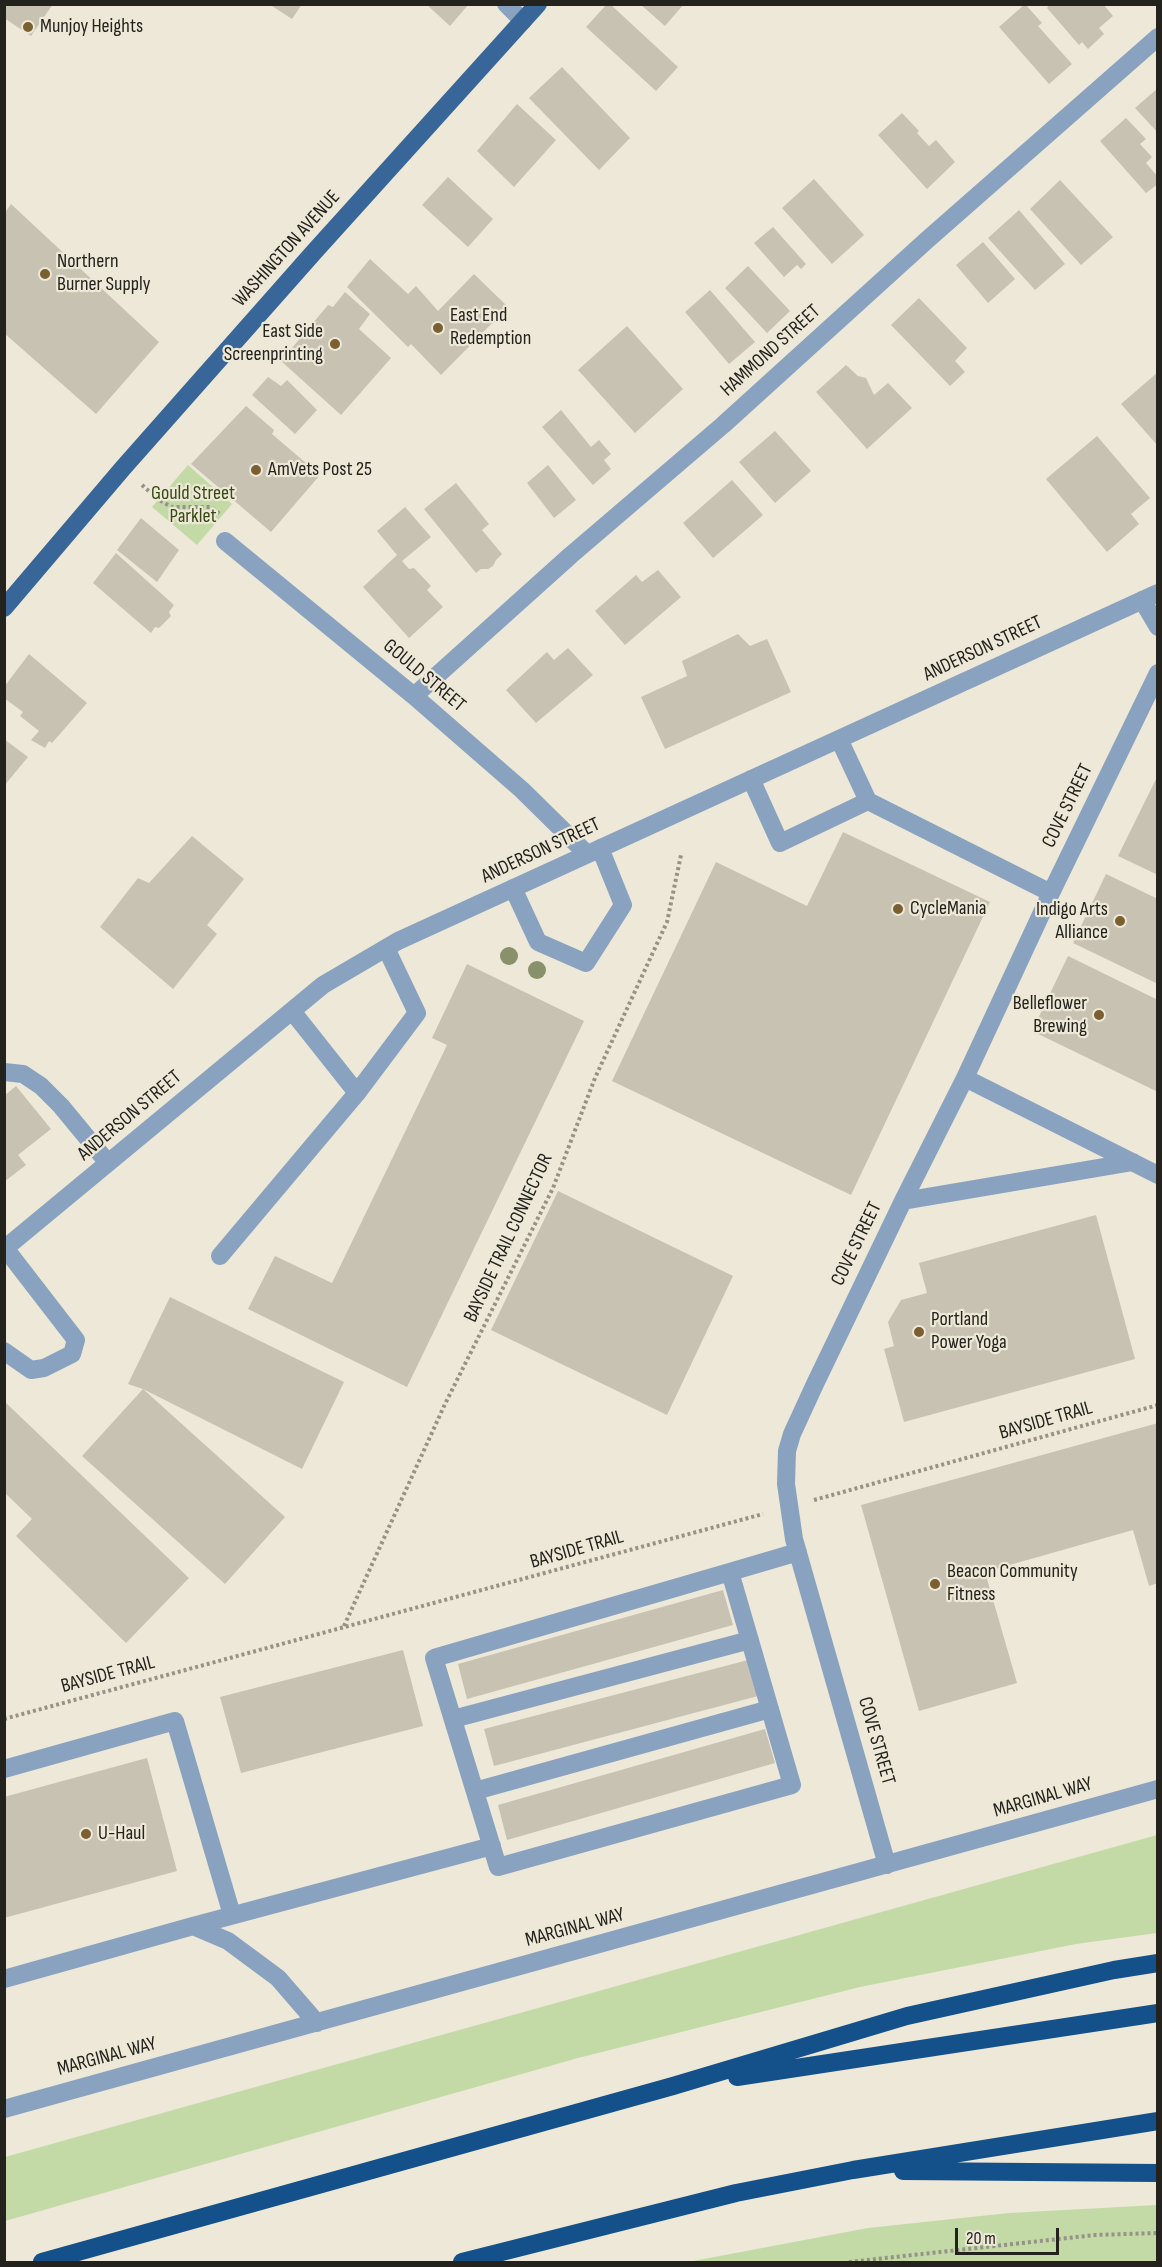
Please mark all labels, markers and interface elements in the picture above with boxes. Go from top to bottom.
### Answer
place label: Munjoy Heights [40,15,143,39]
marker: Munjoy Heights [21,20,35,34]
street label: WASHINGTON AVENUE [228,186,346,312]
place label: Northern Burner Supply [57,250,150,297]
marker: Northern Burner Supply [38,267,52,281]
street label: HAMMOND STREET [716,300,826,402]
place label: East End Redemption [450,304,531,351]
place label: East Side Screenprinting [224,320,323,367]
marker: East End Redemption [431,321,445,335]
marker: East Side Screenprinting [328,337,342,351]
place label: AmVets Post 25 [268,458,372,482]
marker: AmVets Post 25 [249,463,263,477]
park label: Gould Street Parklet [151,482,235,529]
street label: ANDERSON STREET [920,611,1046,687]
street label: GOULD STREET [378,634,470,718]
street label: COVE STREET [1037,760,1099,852]
street label: ANDERSON STREET [478,813,604,889]
place label: CycleMania [910,897,987,921]
place label: Indigo Arts Alliance [1036,898,1108,945]
marker: CycleMania [891,902,905,916]
marker: Indigo Arts Alliance [1113,914,1127,928]
place label: Belleflower Brewing [1013,992,1087,1039]
marker: Belleflower Brewing [1092,1008,1106,1022]
street label: ANDERSON STREET [73,1066,187,1166]
street label: BAYSIDE TRAIL CONNECTOR [459,1150,559,1326]
street label: COVE STREET [826,1198,888,1290]
place label: Portland Power Yoga [931,1308,1007,1355]
marker: Portland Power Yoga [912,1325,926,1339]
street label: BAYSIDE TRAIL [997,1396,1095,1446]
street label: BAYSIDE TRAIL [528,1525,626,1575]
place label: Beacon Community Fitness [947,1560,1078,1607]
marker: Beacon Community Fitness [928,1577,942,1591]
street label: BAYSIDE TRAIL [59,1651,157,1699]
street label: COVE STREET [852,1694,900,1788]
street label: MARGINAL WAY [991,1772,1095,1824]
place label: U-Haul [98,1822,145,1846]
marker: U-Haul [79,1827,93,1841]
street label: MARGINAL WAY [523,1903,627,1953]
street label: MARGINAL WAY [55,2032,159,2082]
scale bar [958,2216,1062,2254]
text: 20 m [966,2228,996,2249]

